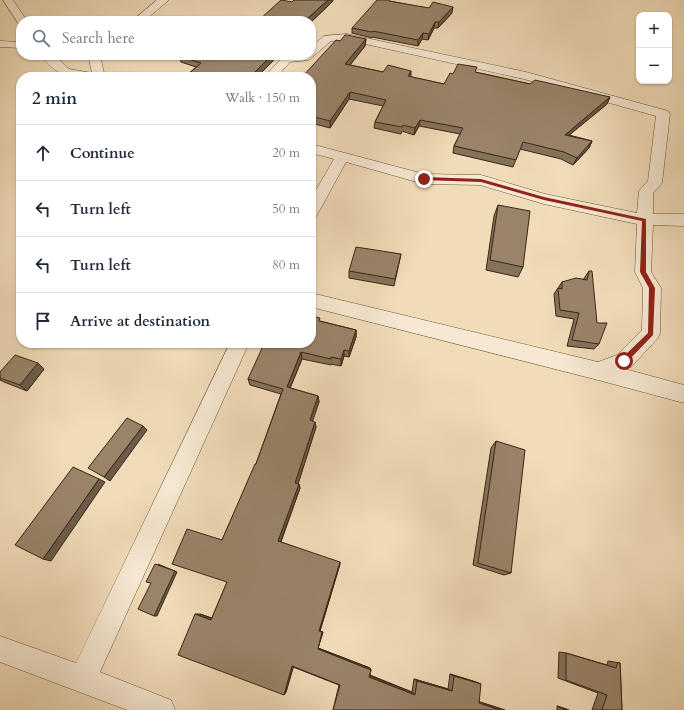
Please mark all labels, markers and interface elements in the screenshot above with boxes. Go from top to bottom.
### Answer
map controls [636,12,672,84]
button: + [636,12,672,48]
search box [16,16,316,60]
icon: search [30,27,52,49]
text: Search here [62,28,135,48]
button: − [636,48,672,84]
text: 2 min [32,87,77,110]
text: Walk · 150 m [225,89,300,107]
icon: ahead [32,142,54,164]
text: Continue [70,143,135,163]
text: 20 m [272,144,300,162]
route end [415,170,433,188]
icon: left [32,198,54,220]
text: Turn left [70,199,131,219]
text: 50 m [272,200,300,218]
icon: left [32,254,54,276]
text: Turn left [70,255,131,275]
text: 80 m [272,256,300,274]
icon: arrive [32,310,54,332]
text: Arrive at destination [70,311,210,331]
route start [615,352,633,370]

